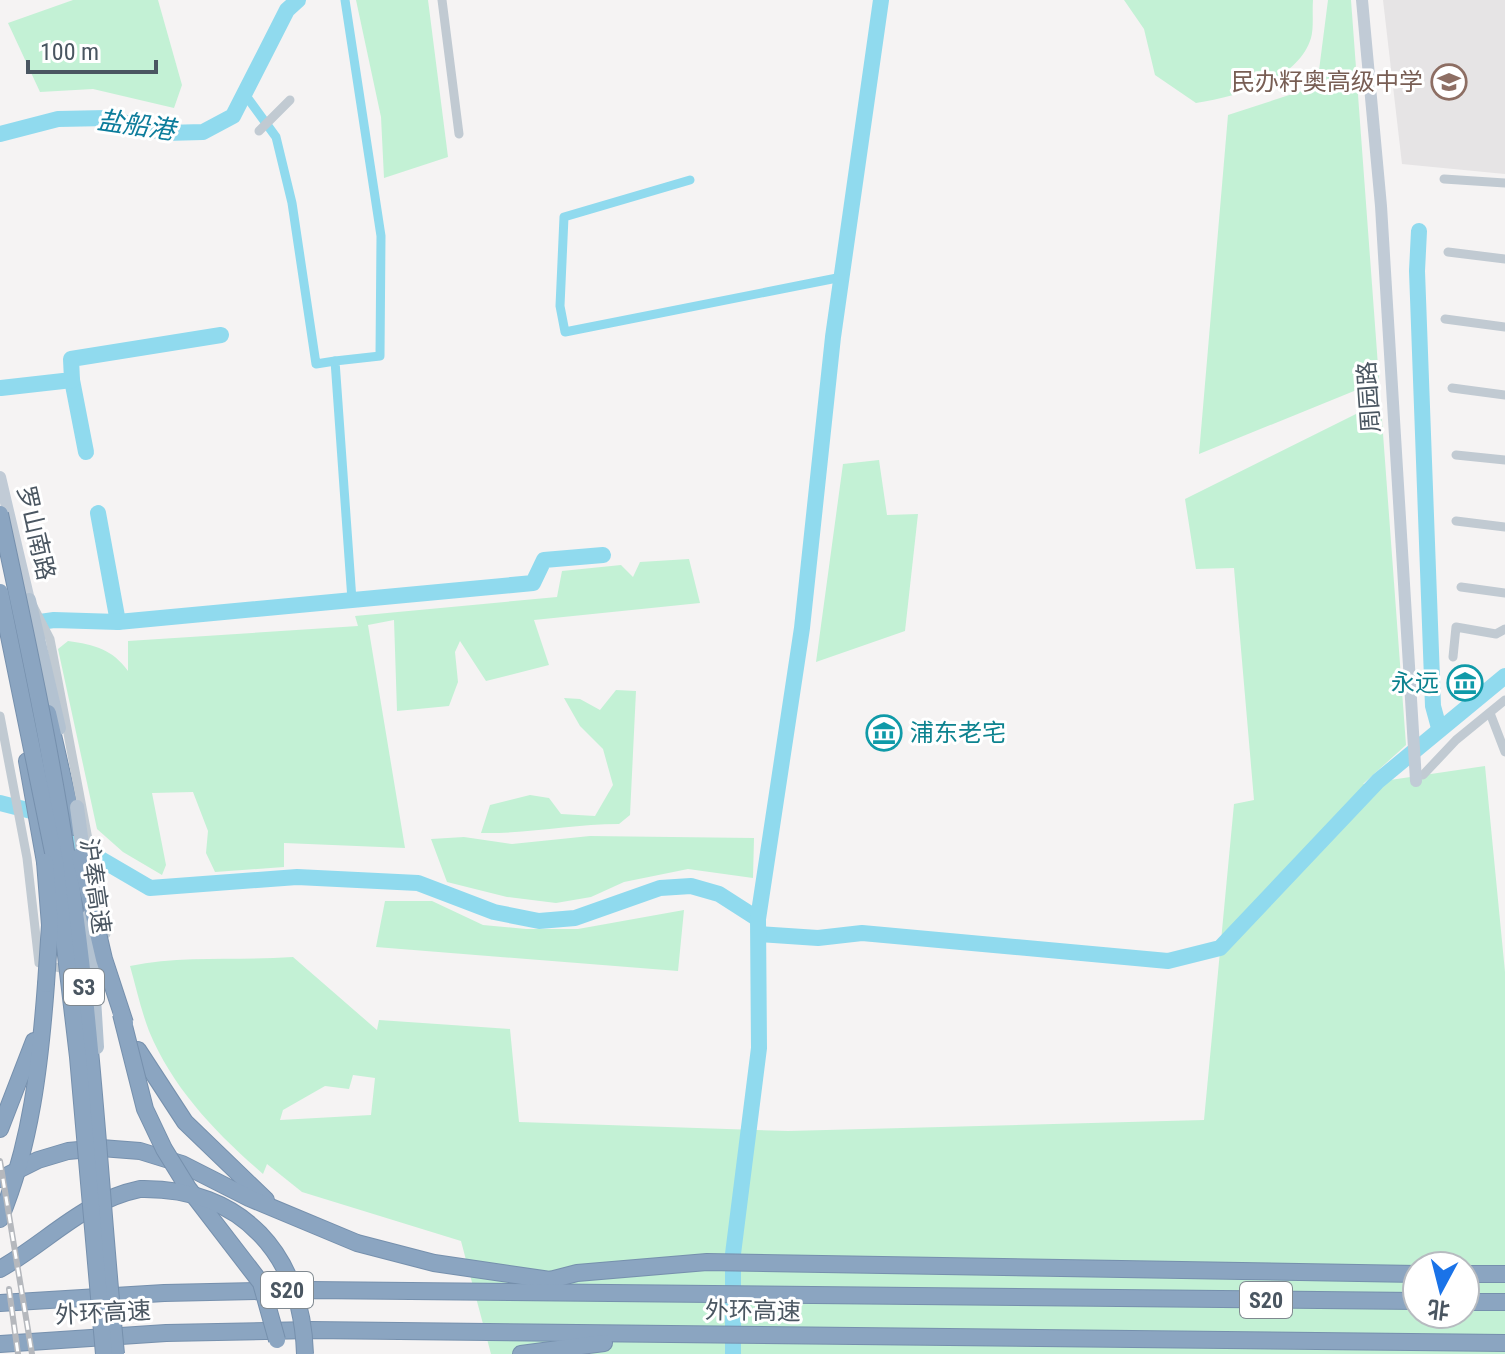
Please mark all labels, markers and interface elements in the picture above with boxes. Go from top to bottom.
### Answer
scale bar [28,24,156,74]
text: 100 m [40,38,99,66]
school or university icon: 民办籽奥高级中学 [1430,63,1468,101]
place label: 民办籽奥高级中学 [1231,68,1423,96]
water label: 盐船港 [95,105,181,146]
street label: 周园路 [1353,360,1385,434]
street label: 罗山南路 [12,483,60,583]
museum icon: 永远 [1446,664,1484,702]
place label: 永远 [1391,669,1439,697]
museum icon: 浦东老宅 [865,714,903,752]
place label: 浦东老宅 [910,719,1006,747]
street label: 沪奉高速 [74,837,116,935]
road number: S3 [64,969,104,1005]
north arrow [1401,1250,1481,1330]
road number: S20 [261,1272,313,1308]
road number: S20 [1240,1282,1292,1318]
street label: 外环高速 [705,1296,801,1326]
text: 北 [1426,1296,1451,1323]
street label: 外环高速 [54,1297,152,1329]

